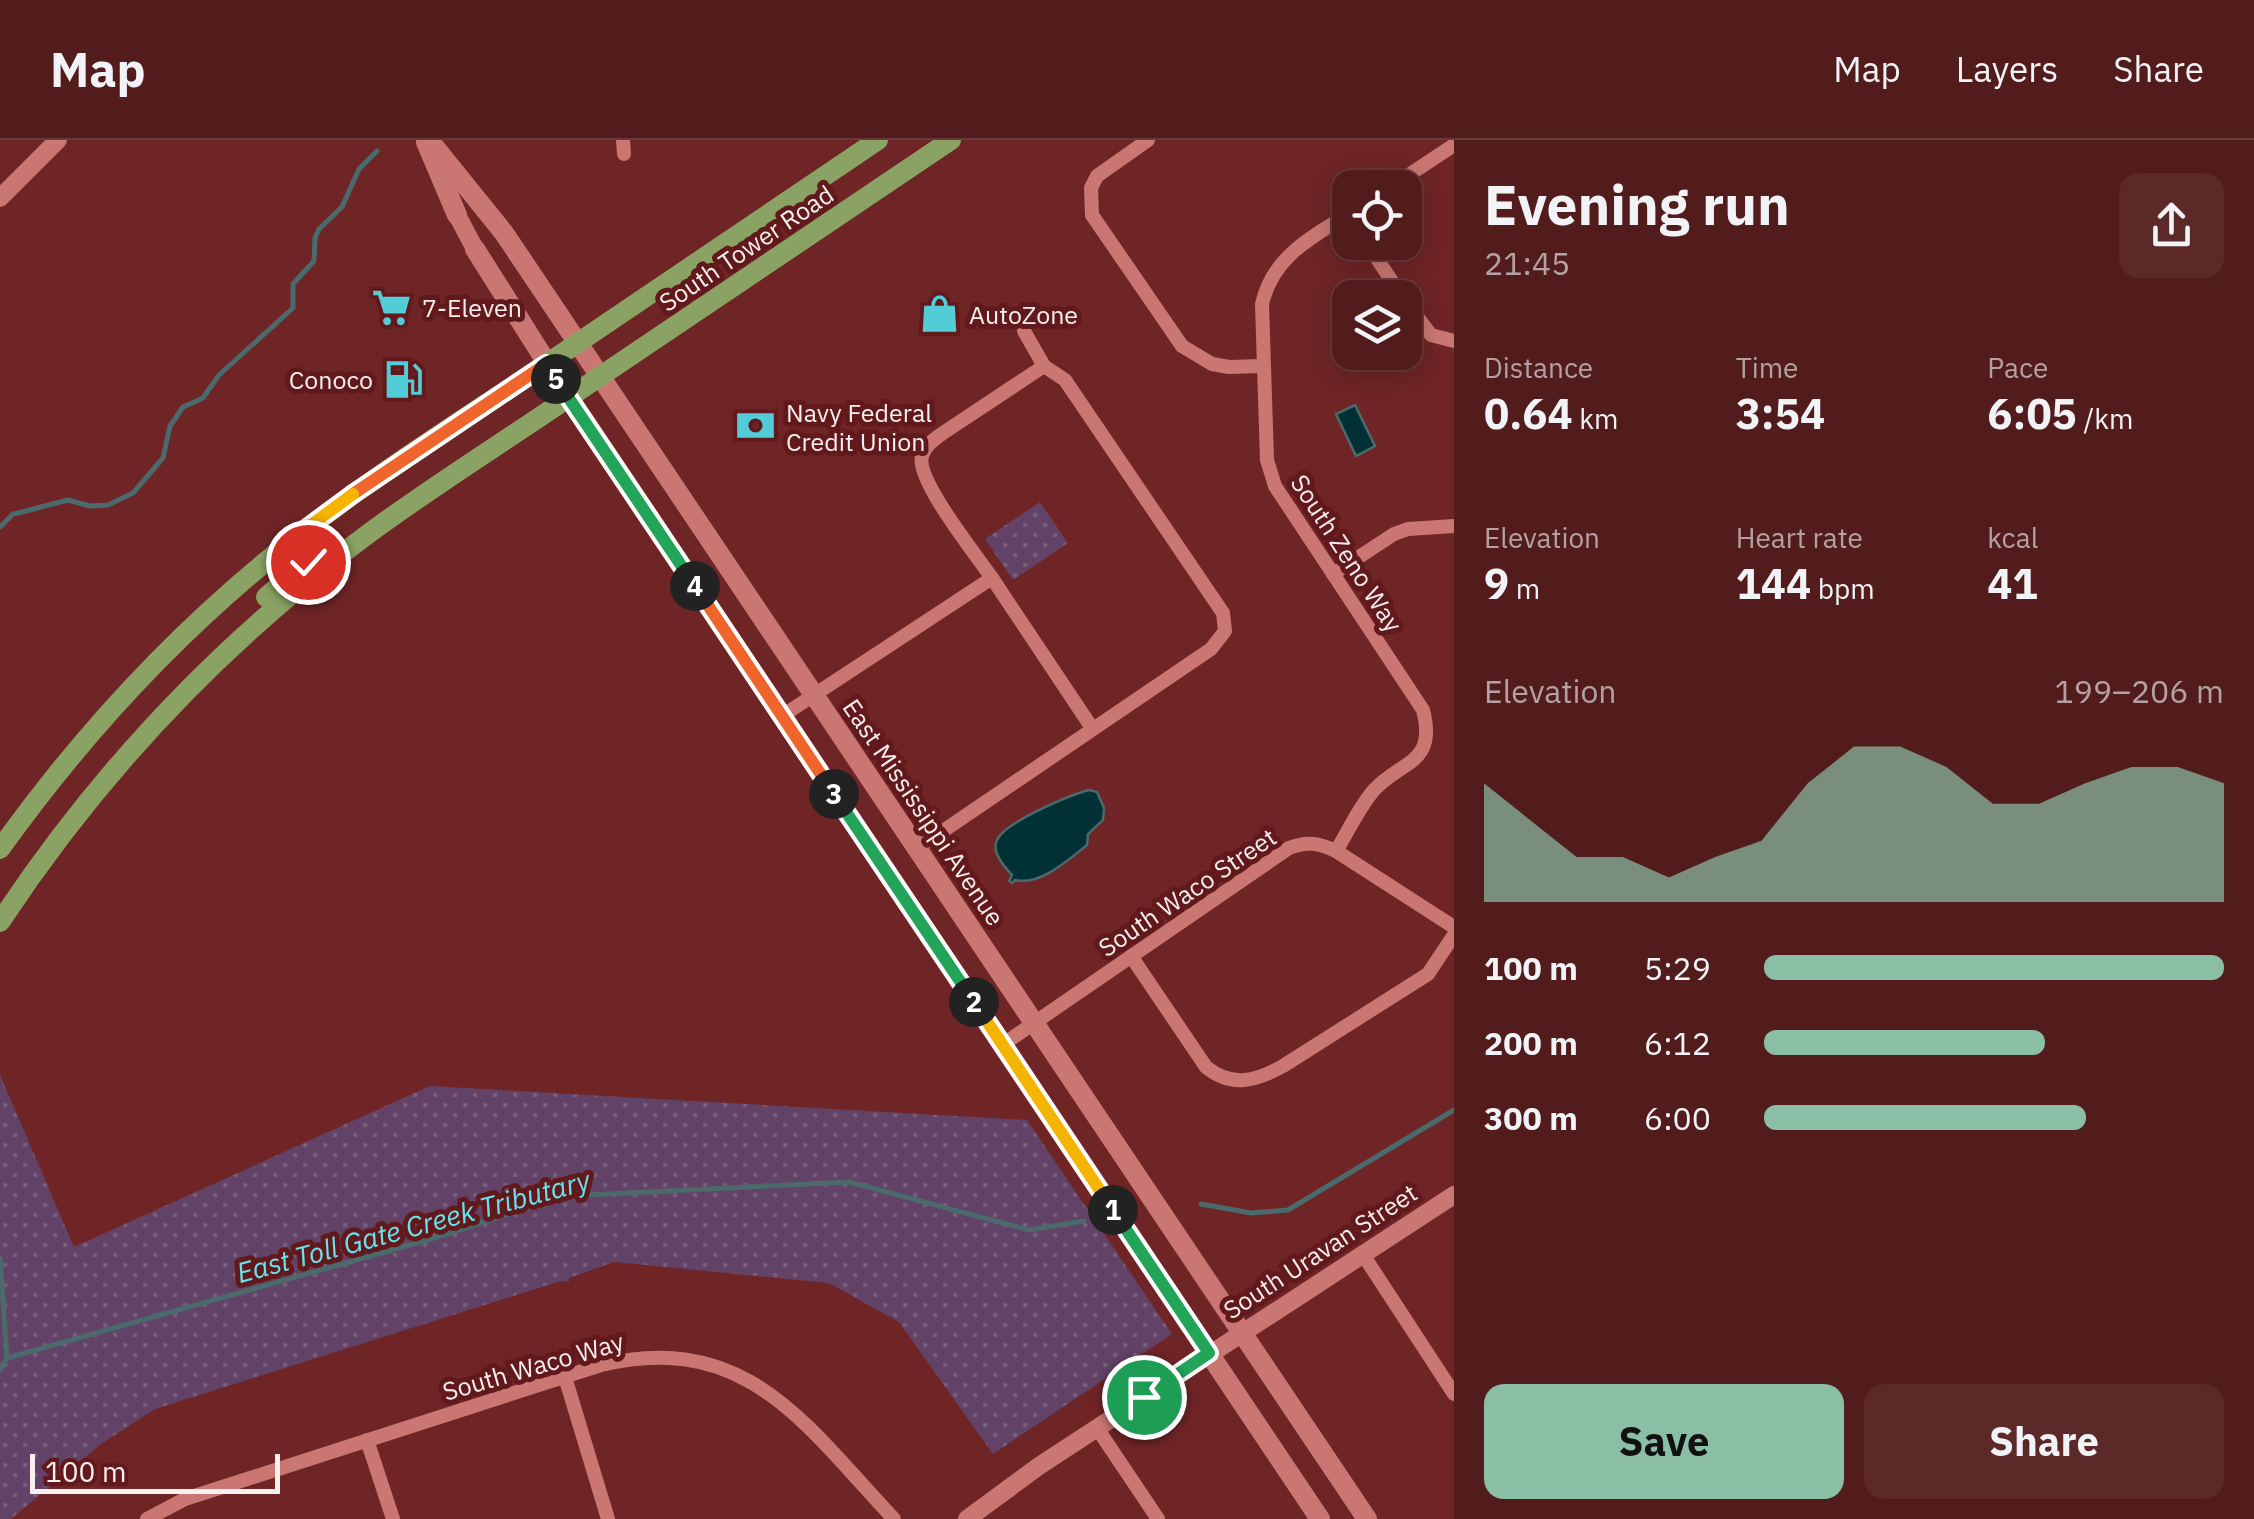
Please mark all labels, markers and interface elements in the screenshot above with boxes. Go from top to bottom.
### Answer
text: Map [50,38,146,100]
text: Map [1833,46,1901,92]
text: Layers [1956,46,2058,92]
text: Share [2113,46,2204,92]
text: Evening run [1484,169,1790,240]
map controls [1332,170,1422,370]
button: locate [1332,170,1422,260]
button: share [2119,173,2224,278]
street label: South Tower Road [652,177,840,319]
text: 21:45 [1484,242,1570,284]
button: layers [1332,280,1422,370]
supermarket icon: 7-Eleven [371,286,413,328]
place label: 7-Eleven [422,291,522,324]
shop icon: AutoZone [918,293,960,335]
place label: AutoZone [969,298,1078,331]
text: Distance [1484,349,1593,386]
text: Time [1736,349,1799,386]
text: Pace [1987,349,2048,386]
pin: 5 [531,354,581,404]
fuel station icon: Conoco [382,358,424,400]
text: 5 [548,360,564,397]
place label: Conoco [289,363,373,396]
text: 0.64 [1484,386,1573,441]
text: 3:54 [1736,386,1825,441]
text: 6:05 [1987,386,2077,441]
place label: Navy Federal Credit Union [786,396,932,458]
text: km [1573,400,1618,437]
text: /km [2077,400,2133,437]
bank icon: Navy Federal Credit Union [735,405,777,447]
street label: South Zeno Way [1284,468,1411,639]
text: Elevation [1484,519,1600,556]
text: Heart rate [1736,519,1863,556]
text: kcal [1987,519,2038,556]
pin [266,520,351,605]
icon: check [281,535,336,590]
text: 9 [1484,556,1509,611]
text: 144 [1736,556,1811,611]
text: 41 [1987,556,2038,611]
pin: 4 [670,561,720,611]
text: 4 [687,567,703,604]
text: m [1509,570,1540,607]
text: bpm [1811,570,1875,607]
text: Elevation [1484,670,1617,712]
text: 199–206 m [2054,670,2224,712]
street label: East Mississippi Avenue [836,692,1012,932]
pin: 3 [809,769,859,819]
text: 3 [826,775,842,812]
street label: South Waco Street [1092,820,1282,964]
text: 100 m [1484,947,1578,989]
text: 5:29 [1644,947,1711,989]
pin: 2 [949,977,999,1027]
text: 2 [966,983,982,1020]
text: 200 m [1484,1022,1578,1064]
text: 6:12 [1644,1022,1711,1064]
text: 300 m [1484,1097,1578,1139]
text: 6:00 [1644,1097,1711,1139]
water label: East Toll Gate Creek Tributary [232,1161,595,1291]
street label: South Uravan Street [1217,1176,1423,1326]
pin: 1 [1088,1185,1138,1235]
text: 1 [1105,1191,1121,1228]
street label: South Waco Way [439,1324,628,1408]
pin [1102,1355,1187,1440]
icon: arrive [1117,1370,1172,1425]
button: Save [1484,1384,1844,1499]
button: Share [1864,1384,2224,1499]
scale bar [30,1449,280,1494]
text: 100 m [45,1453,126,1490]

